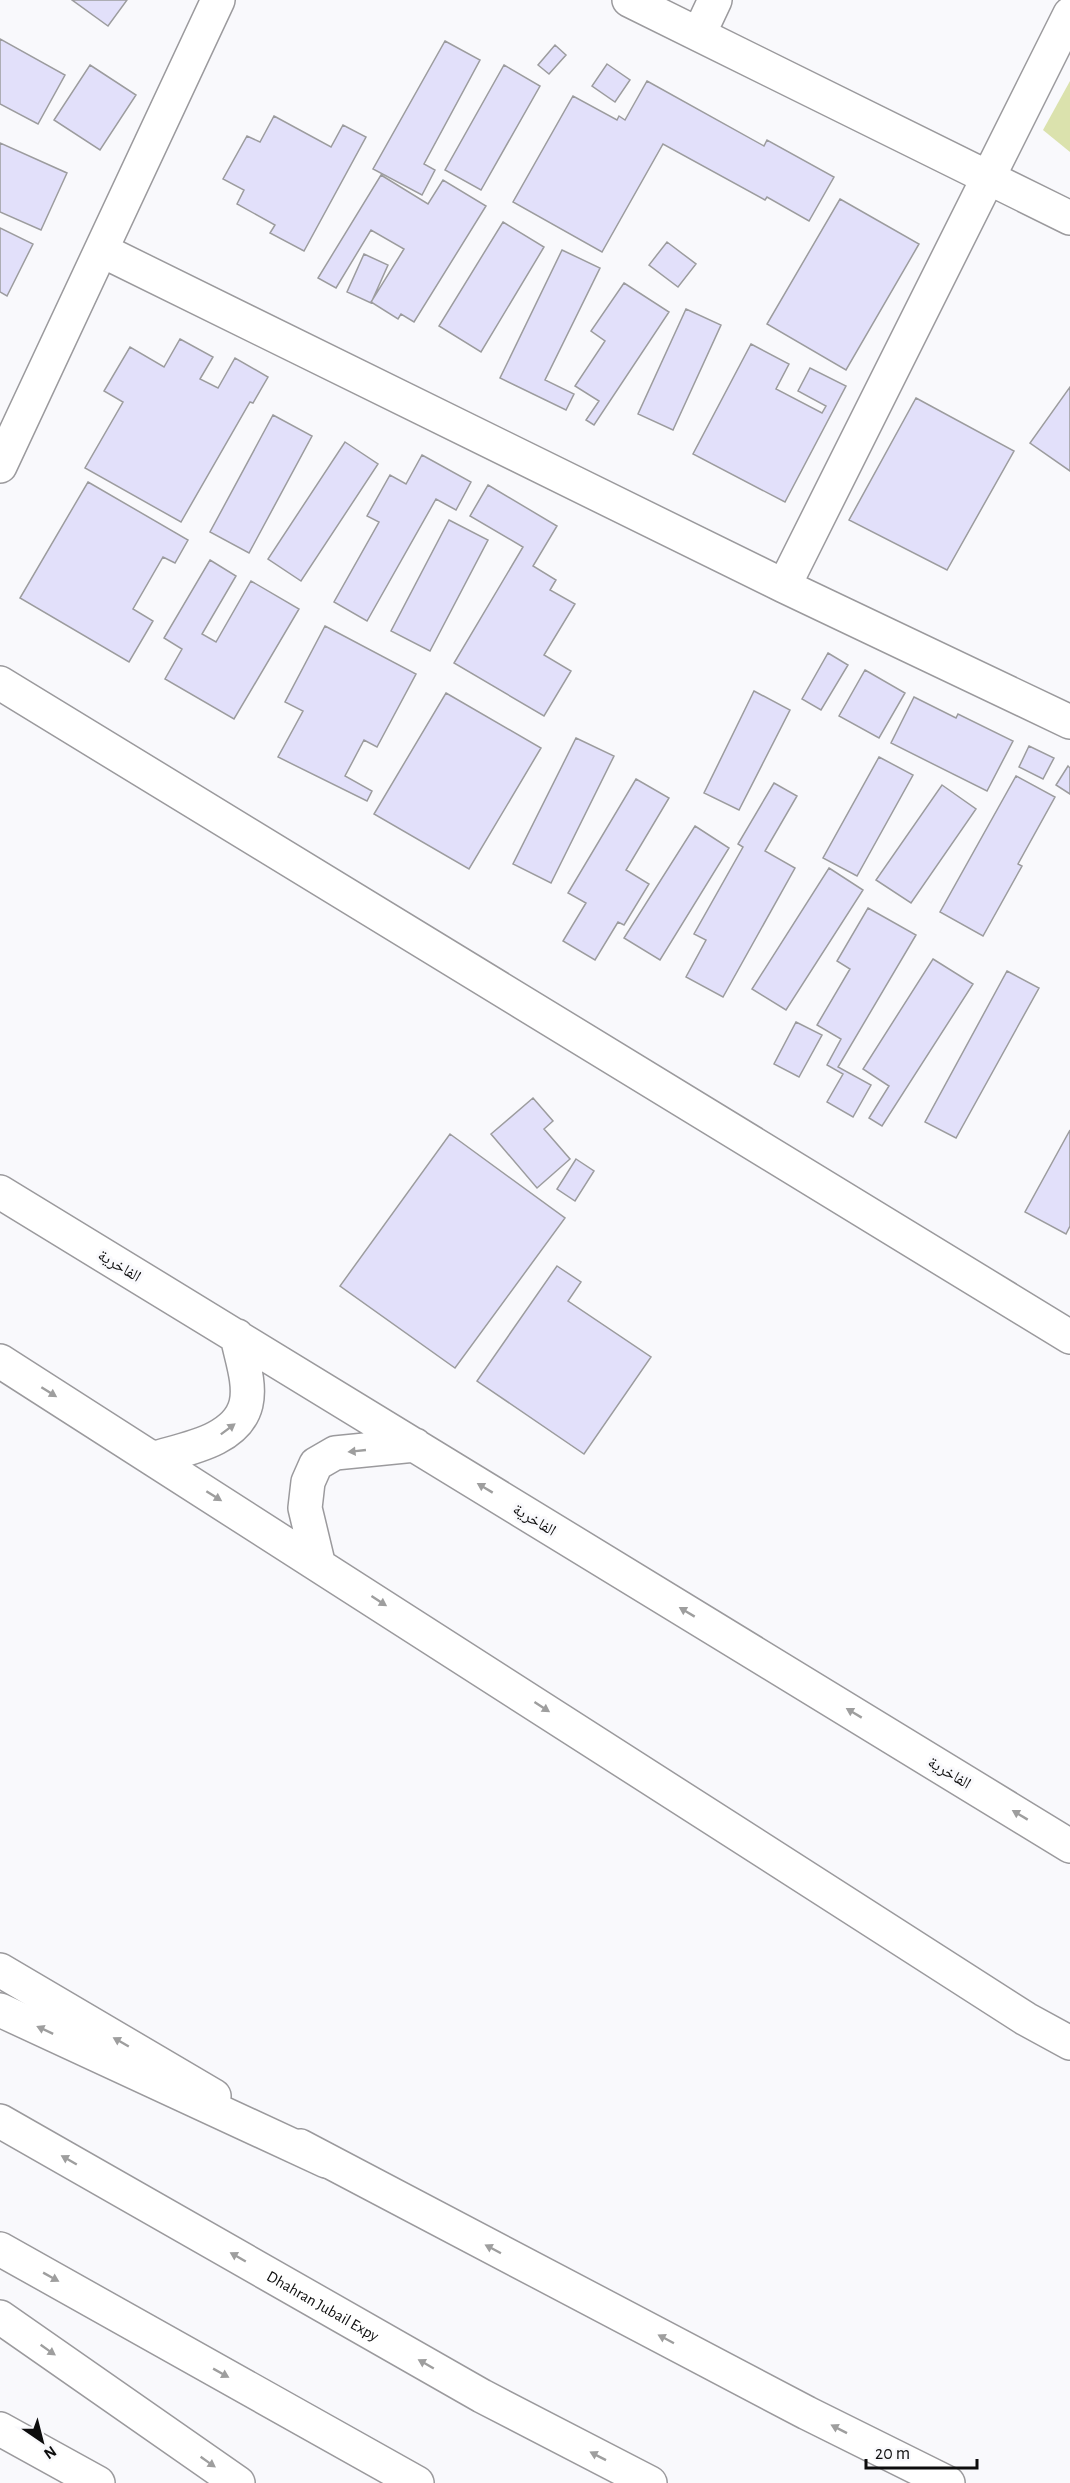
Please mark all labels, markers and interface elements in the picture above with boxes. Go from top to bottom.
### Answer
street label: الفاخرية [95,1247,144,1286]
one-way arrow [41,1386,58,1397]
one-way arrow [220,1423,235,1435]
one-way arrow [347,1446,366,1456]
one-way arrow [477,1483,493,1494]
one-way arrow [206,1491,222,1502]
street label: الفاخرية [510,1501,559,1540]
one-way arrow [370,1595,386,1607]
one-way arrow [679,1606,695,1617]
one-way arrow [534,1701,551,1712]
one-way arrow [846,1708,862,1719]
street label: الفاخرية [925,1754,974,1793]
one-way arrow [1012,1810,1028,1821]
one-way arrow [36,2026,53,2035]
one-way arrow [113,2037,130,2047]
one-way arrow [61,2155,77,2166]
one-way arrow [485,2244,502,2254]
one-way arrow [229,2252,246,2262]
street label: Dhahran Jubail Expy [264,2268,381,2345]
one-way arrow [43,2272,59,2283]
one-way arrow [658,2334,675,2344]
one-way arrow [40,2344,56,2355]
one-way arrow [417,2359,434,2369]
one-way arrow [213,2368,230,2378]
north arrow [12,2411,72,2471]
one-way arrow [831,2424,848,2433]
scale bar [866,2432,977,2470]
text: N [41,2443,59,2462]
text: 20 m [875,2445,910,2463]
one-way arrow [589,2451,606,2461]
one-way arrow [200,2456,216,2467]

